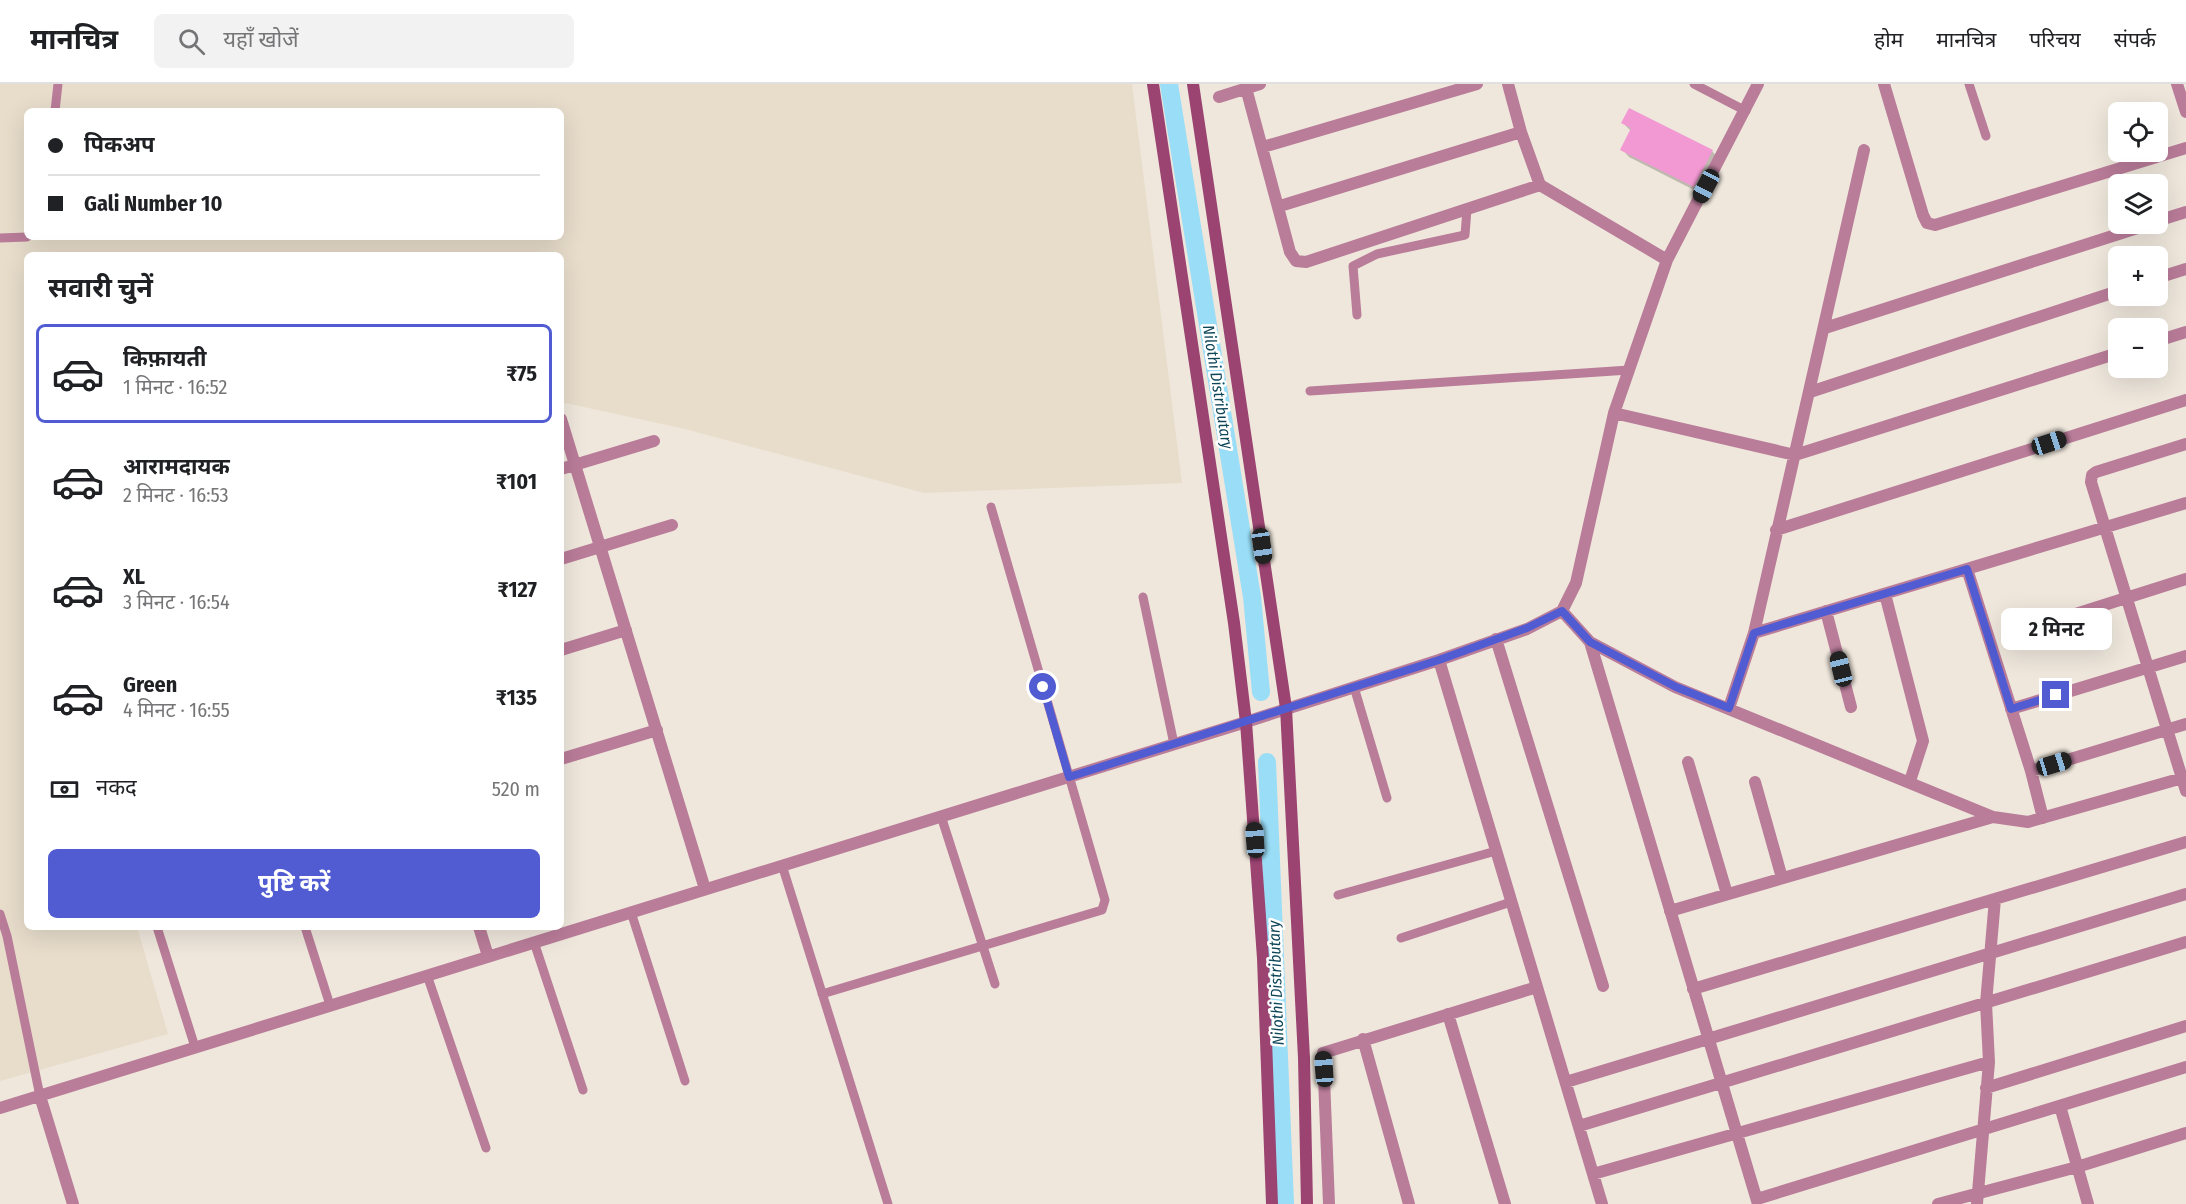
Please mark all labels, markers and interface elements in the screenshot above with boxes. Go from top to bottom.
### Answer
search box [154,14,574,68]
text: मानचित्र [30,23,118,56]
icon: search [175,25,208,58]
text: यहाँ खोजें [223,26,299,53]
text: होम [1874,27,1903,53]
text: मानचित्र [1936,27,1996,53]
text: परिचय [2029,27,2081,53]
text: संपर्क [2114,27,2156,53]
map controls [2108,102,2168,378]
button: locate [2108,102,2168,162]
text: पिकअप [84,131,155,158]
car [1690,166,1722,206]
button: layers [2108,174,2168,234]
text: Gali Number 10 [84,190,222,217]
button: + [2108,246,2168,306]
text: सवारी चुनें [48,272,153,304]
button: − [2108,318,2168,378]
water label: Nilothi Distributary [1199,324,1237,451]
text: किफ़ायती [123,345,207,372]
icon: car [51,347,105,401]
text: ₹75 [506,360,537,387]
text: 1 मिनट · 16:52 [123,375,227,399]
car [2029,429,2069,457]
text: आरामदायक [123,453,230,480]
icon: car [51,455,105,509]
text: ₹101 [496,468,537,495]
text: 2 मिनट · 16:53 [123,483,229,507]
car [1251,527,1273,565]
icon: car [51,563,105,617]
text: XL [123,563,145,590]
text: ₹127 [497,576,537,603]
text: 3 मिनट · 16:54 [123,590,230,614]
callout: 2 मिनट [2000,608,2112,650]
text: 2 मिनट [2029,617,2084,641]
car [1828,649,1854,689]
icon: car [51,671,105,725]
text: Green [123,671,177,698]
route start [1029,673,1056,700]
route end [2042,681,2069,708]
text: ₹135 [496,684,537,711]
text: 4 मिनट · 16:55 [123,698,230,722]
car [2034,750,2074,778]
icon: cash [48,773,81,806]
text: नकद [96,774,137,801]
text: 520 m [492,777,540,801]
car [1245,821,1265,859]
button: पुष्टि करें [48,849,540,918]
water label: Nilothi Distributary [1264,919,1288,1046]
car [1314,1050,1334,1088]

